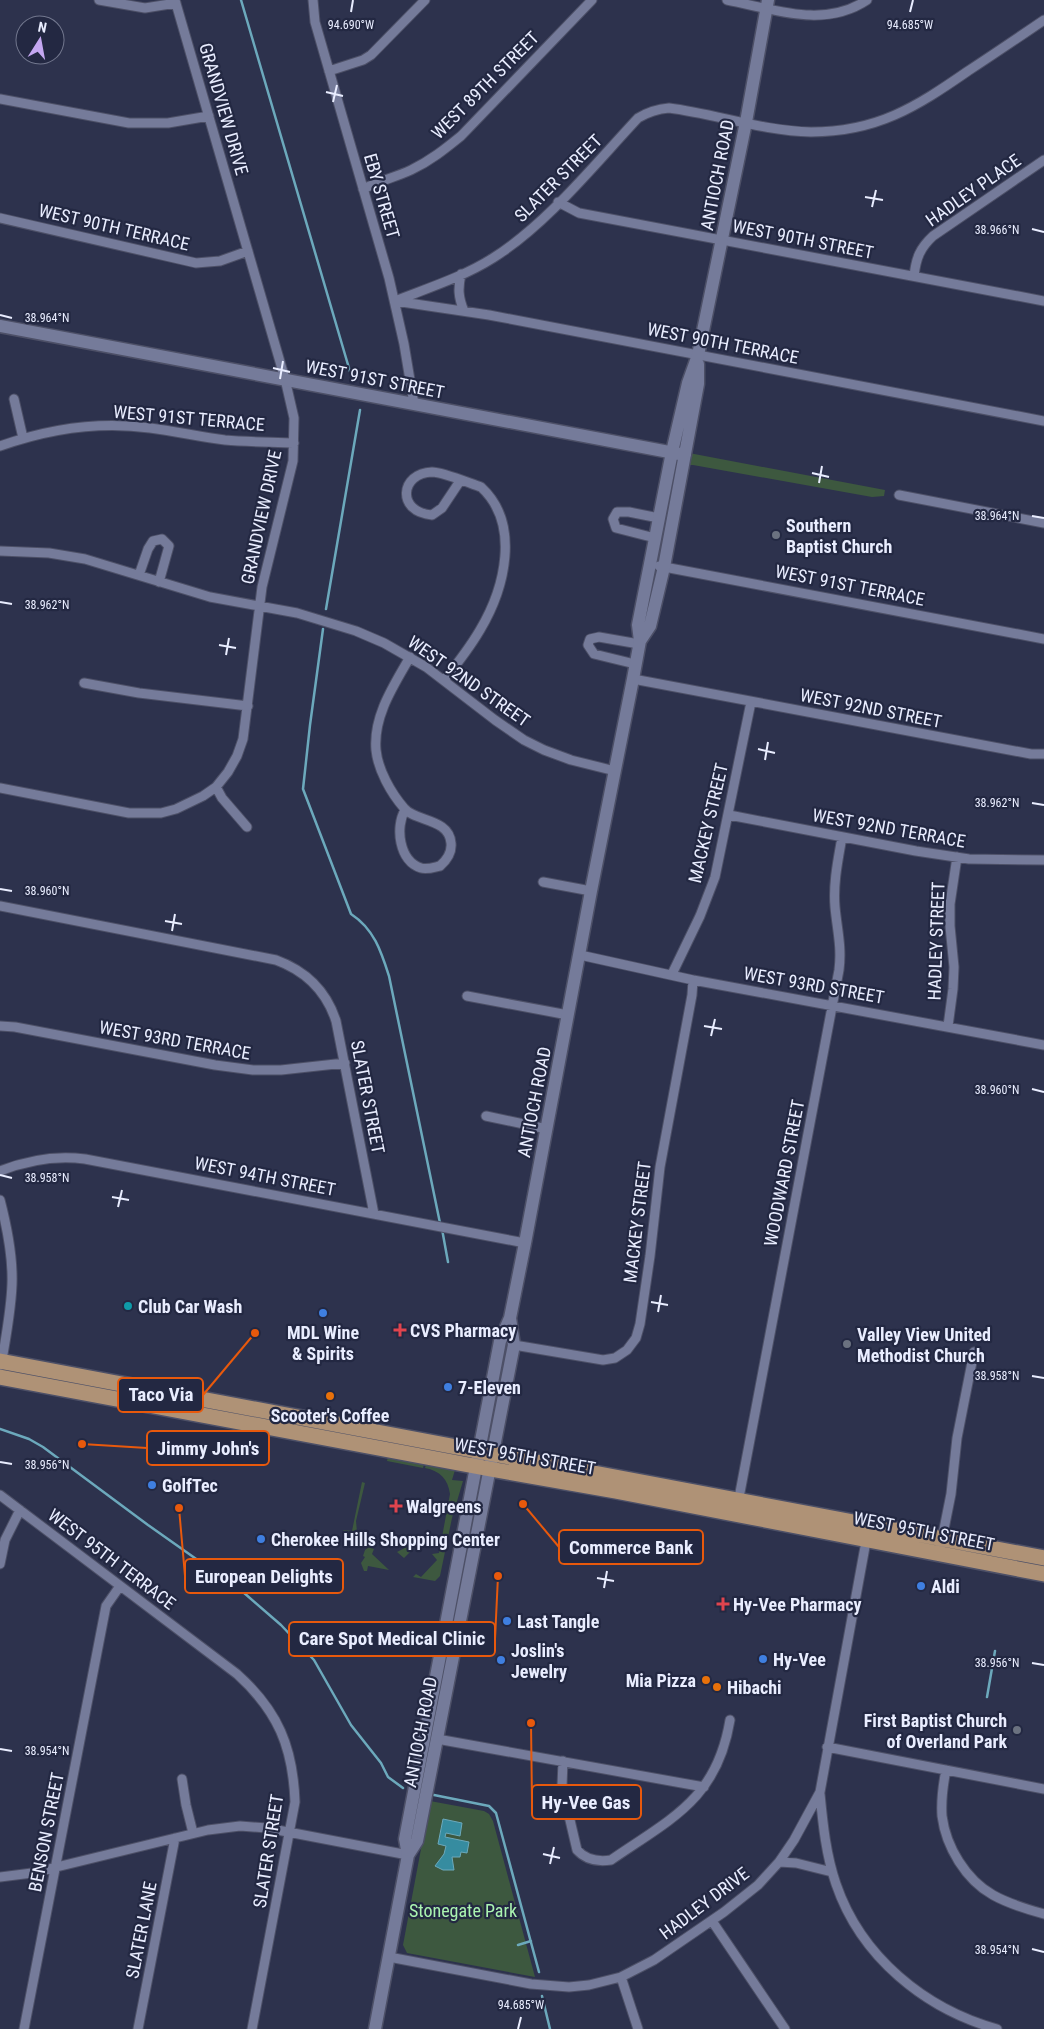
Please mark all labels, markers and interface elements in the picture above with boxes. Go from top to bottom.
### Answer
north arrow [15,15,65,65]
text: 94.690°W [328,18,374,32]
text: 94.685°W [887,18,933,32]
text: N [37,19,48,36]
street label: WEST 89TH STREET [427,27,543,143]
street label: GRANDVIEW DRIVE [195,40,253,178]
street label: ANTIOCH ROAD [696,118,738,232]
street label: SLATER STREET [510,130,606,226]
street label: HADLEY PLACE [921,149,1025,230]
street label: EBY STREET [360,151,404,241]
street label: WEST 90TH TERRACE [37,199,191,255]
street label: WEST 90TH STREET [731,215,875,263]
text: 38.966°N [975,223,1019,237]
text: 38.964°N [25,311,69,325]
street label: WEST 90TH TERRACE [645,318,801,368]
street label: WEST 91ST STREET [304,355,446,403]
street label: WEST 91ST TERRACE [112,401,266,435]
street label: GRANDVIEW DRIVE [237,448,285,586]
text: 38.964°N [975,509,1019,523]
place label: Southern Baptist Church [786,515,892,557]
marker: Southern Baptist Church [770,529,782,541]
street label: WEST 91ST TERRACE [773,560,927,610]
text: 38.962°N [25,598,69,612]
street label: WEST 92ND STREET [404,631,534,731]
street label: WEST 92ND STREET [798,684,944,732]
street label: MACKEY STREET [684,761,732,885]
text: 38.962°N [975,796,1019,810]
street label: WEST 92ND TERRACE [811,804,967,852]
street label: HADLEY STREET [923,881,949,1001]
text: 38.960°N [25,884,69,898]
street label: WEST 93RD STREET [742,962,886,1008]
street label: WEST 93RD TERRACE [98,1016,252,1064]
street label: SLATER STREET [347,1039,389,1155]
street label: ANTIOCH ROAD [513,1045,555,1159]
text: 38.960°N [975,1083,1019,1097]
street label: WOODWARD STREET [759,1098,809,1248]
street label: WEST 94TH STREET [193,1152,337,1200]
street label: MACKEY STREET [619,1160,655,1284]
text: 38.958°N [25,1171,69,1185]
place label: Club Car Wash [138,1296,242,1317]
marker: Club Car Wash [122,1300,134,1312]
marker: MDL Wine & Spirits [317,1307,329,1319]
place label: CVS Pharmacy [410,1320,516,1341]
place label: MDL Wine & Spirits [287,1322,359,1364]
marker: CVS Pharmacy [394,1324,406,1336]
place label: Valley View United Methodist Church [857,1324,991,1366]
marker: Valley View United Methodist Church [841,1338,853,1350]
text: 38.958°N [975,1369,1019,1383]
place label: 7-Eleven [458,1377,521,1398]
callout: Taco Via [118,1378,203,1412]
marker: 7-Eleven [442,1381,454,1393]
text: Taco Via [129,1383,194,1406]
marker: Scooter's Coffee [324,1390,336,1402]
place label: Scooter's Coffee [271,1405,390,1426]
callout: Jimmy John's [147,1431,269,1465]
street label: WEST 95TH STREET [453,1433,597,1479]
text: Jimmy John's [157,1437,259,1460]
text: 38.956°N [25,1458,69,1472]
place label: GolfTec [162,1475,218,1496]
marker: GolfTec [146,1479,158,1491]
place label: Walgreens [406,1496,481,1517]
marker: Walgreens [390,1500,402,1512]
street label: WEST 95TH TERRACE [44,1504,180,1614]
street label: WEST 95TH STREET [852,1507,996,1555]
place label: Cherokee Hills Shopping Center [271,1529,500,1550]
callout: Commerce Bank [559,1530,703,1564]
marker: Cherokee Hills Shopping Center [255,1533,267,1545]
text: Commerce Bank [569,1536,694,1559]
callout: European Delights [185,1559,343,1593]
text: European Delights [195,1565,333,1588]
place label: Aldi [931,1576,960,1597]
marker: Aldi [915,1580,927,1592]
place label: Hy-Vee Pharmacy [733,1594,862,1615]
marker: Hy-Vee Pharmacy [717,1598,729,1610]
place label: Last Tangle [517,1611,600,1632]
marker: Last Tangle [501,1615,513,1627]
callout: Care Spot Medical Clinic [289,1622,495,1656]
text: Care Spot Medical Clinic [299,1627,486,1650]
place label: Joslin's Jewelry [511,1640,567,1682]
place label: Hy-Vee [773,1649,826,1670]
marker: Hy-Vee [757,1653,769,1665]
marker: Joslin's Jewelry [495,1654,507,1666]
text: 38.956°N [975,1656,1019,1670]
place label: Mia Pizza [626,1670,696,1691]
marker: Mia Pizza [700,1674,712,1686]
street label: ANTIOCH ROAD [399,1675,441,1789]
place label: Hibachi [727,1677,782,1698]
marker: Hibachi [711,1681,723,1693]
place label: First Baptist Church of Overland Park [864,1710,1007,1752]
marker: First Baptist Church of Overland Park [1011,1724,1023,1736]
text: 38.954°N [25,1744,69,1758]
street label: BENSON STREET [24,1771,68,1893]
callout: Hy-Vee Gas [532,1785,641,1819]
text: Hy-Vee Gas [542,1791,630,1814]
street label: SLATER STREET [249,1793,287,1909]
street label: HADLEY DRIVE [655,1863,753,1943]
street label: SLATER LANE [121,1880,161,1980]
park label: Stonegate Park [409,1900,517,1921]
text: 38.954°N [975,1943,1019,1957]
text: 94.685°W [498,1998,544,2012]

